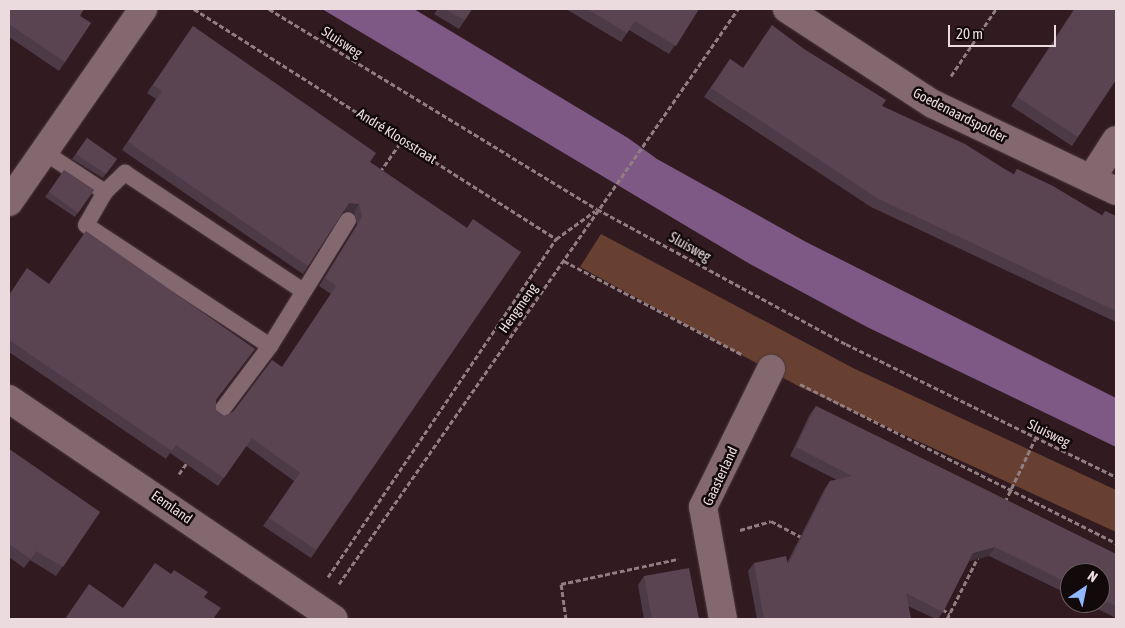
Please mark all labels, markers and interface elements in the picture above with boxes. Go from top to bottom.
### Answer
scale bar [950,15,1058,47]
street label: Sluisweg [319,23,365,61]
text: 20 m [956,25,983,42]
street label: Goedenaardspolder [910,84,1010,146]
street label: André Kloosstraat [354,105,440,167]
street label: Sluisweg [666,229,714,265]
street label: Hengmeng [495,280,541,336]
street label: Sluisweg [1025,416,1073,450]
street label: Gaasterland [699,444,741,508]
street label: Eemland [148,487,196,527]
north arrow [1060,563,1110,613]
text: N [1085,567,1101,585]

